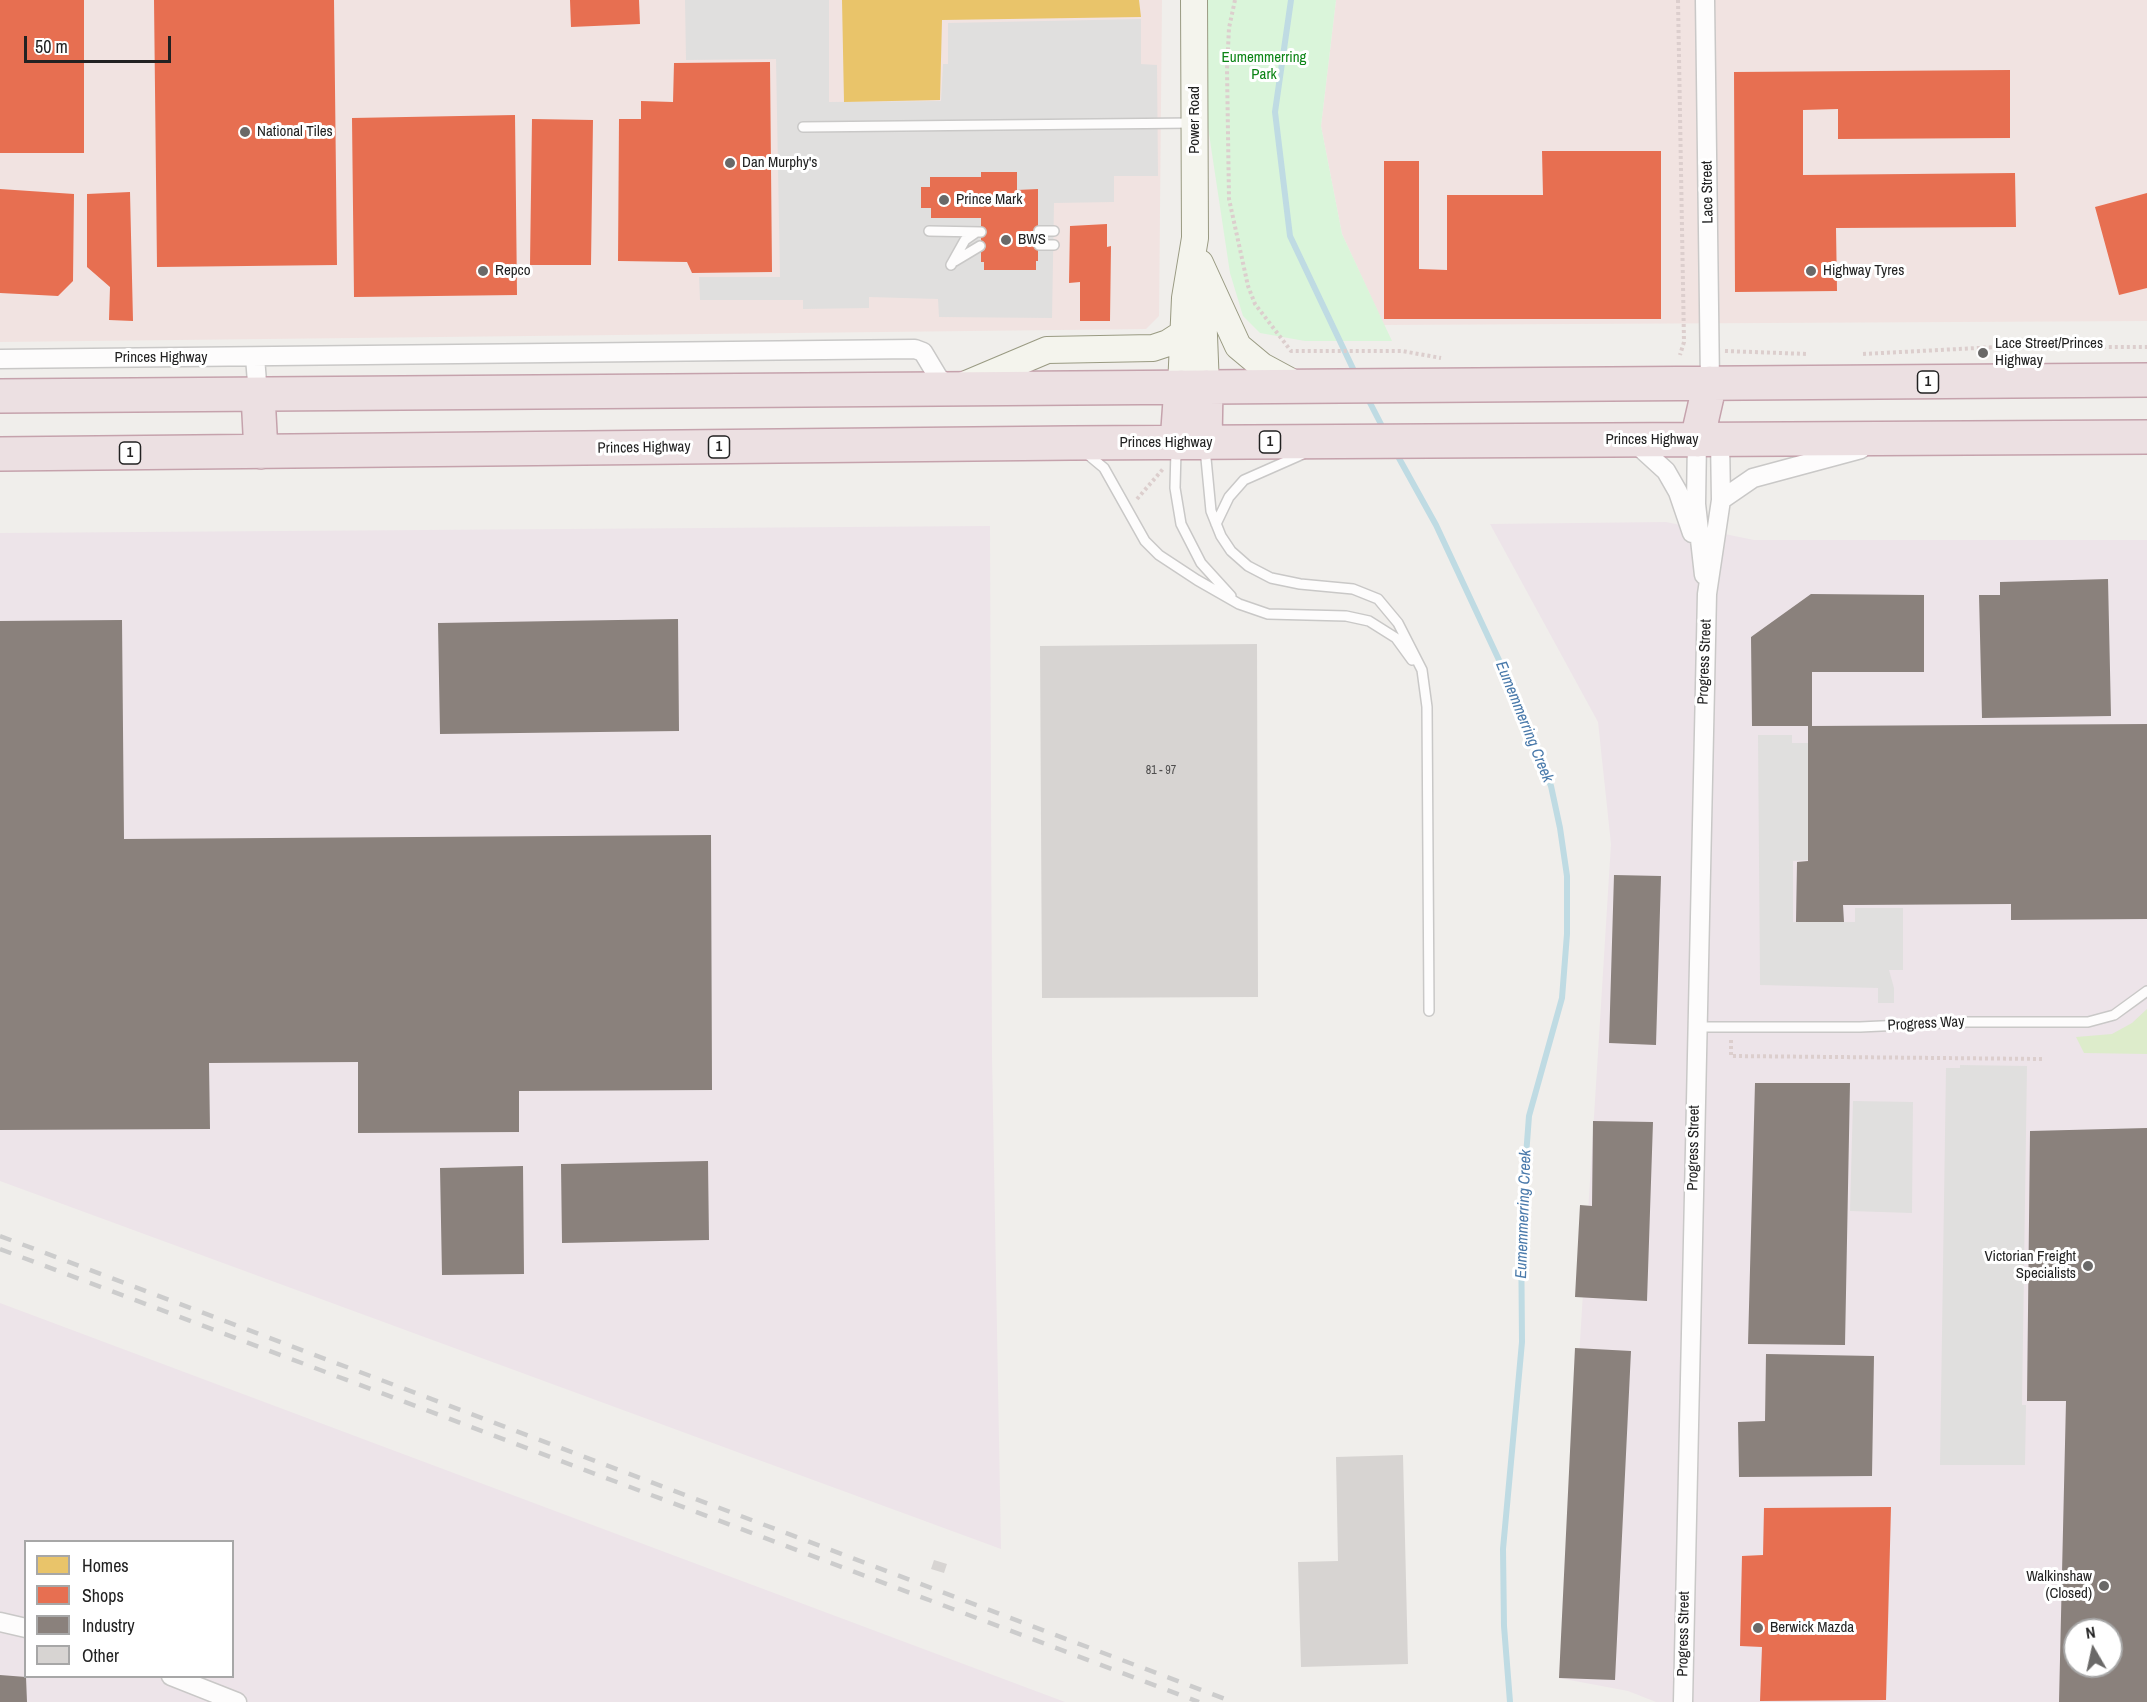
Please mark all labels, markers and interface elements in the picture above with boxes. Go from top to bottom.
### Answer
scale bar [27,24,174,62]
text: 50 m [35,34,68,59]
park label: Eumemmerring Park [1222,49,1306,84]
street label: Power Road [1186,86,1204,154]
place label: National Tiles [257,123,333,141]
marker: National Tiles [238,125,252,139]
place label: Dan Murphy's [742,154,817,172]
marker: Dan Murphy's [723,156,737,170]
street label: Lace Street [1698,160,1718,224]
place label: Prince Mark [956,191,1022,209]
marker: Prince Mark [937,193,951,207]
place label: BWS [1018,231,1046,249]
marker: BWS [999,233,1013,247]
place label: Repco [495,262,531,280]
place label: Highway Tyres [1823,262,1904,280]
marker: Repco [476,264,490,278]
marker: Highway Tyres [1804,264,1818,278]
place label: Lace Street/Princes Highway [1995,335,2103,370]
marker: Lace Street/Princes Highway [1976,346,1990,360]
street label: Princes Highway [115,349,207,367]
road number: 1 [1918,371,1938,393]
road number: 1 [1260,431,1280,453]
street label: Princes Highway [1606,431,1698,449]
street label: Princes Highway [1120,434,1212,452]
road number: 1 [708,436,730,458]
street label: Princes Highway [597,438,691,458]
road number: 1 [120,442,140,464]
street label: Progress Street [1695,619,1715,705]
water label: Eumemmerring Creek [1491,659,1557,785]
house number: 81 - 97 [1146,764,1176,778]
street label: Progress Way [1887,1013,1965,1035]
street label: Progress Street [1684,1105,1704,1191]
water label: Eumemmerring Creek [1512,1149,1536,1279]
place label: Victorian Freight Specialists [1985,1248,2076,1283]
marker: Victorian Freight Specialists [2081,1259,2095,1273]
legend [24,1540,234,1678]
text: Homes [82,1553,129,1578]
place label: Walkinshaw (Closed) [2026,1568,2092,1603]
marker: Walkinshaw (Closed) [2097,1579,2111,1593]
text: Shops [82,1583,124,1608]
street label: Progress Street [1674,1591,1694,1677]
text: Industry [82,1613,135,1638]
north arrow [2063,1618,2123,1678]
place label: Berwick Mazda [1770,1619,1854,1637]
marker: Berwick Mazda [1751,1621,1765,1635]
text: N [2084,1621,2097,1644]
text: Other [82,1643,119,1668]

